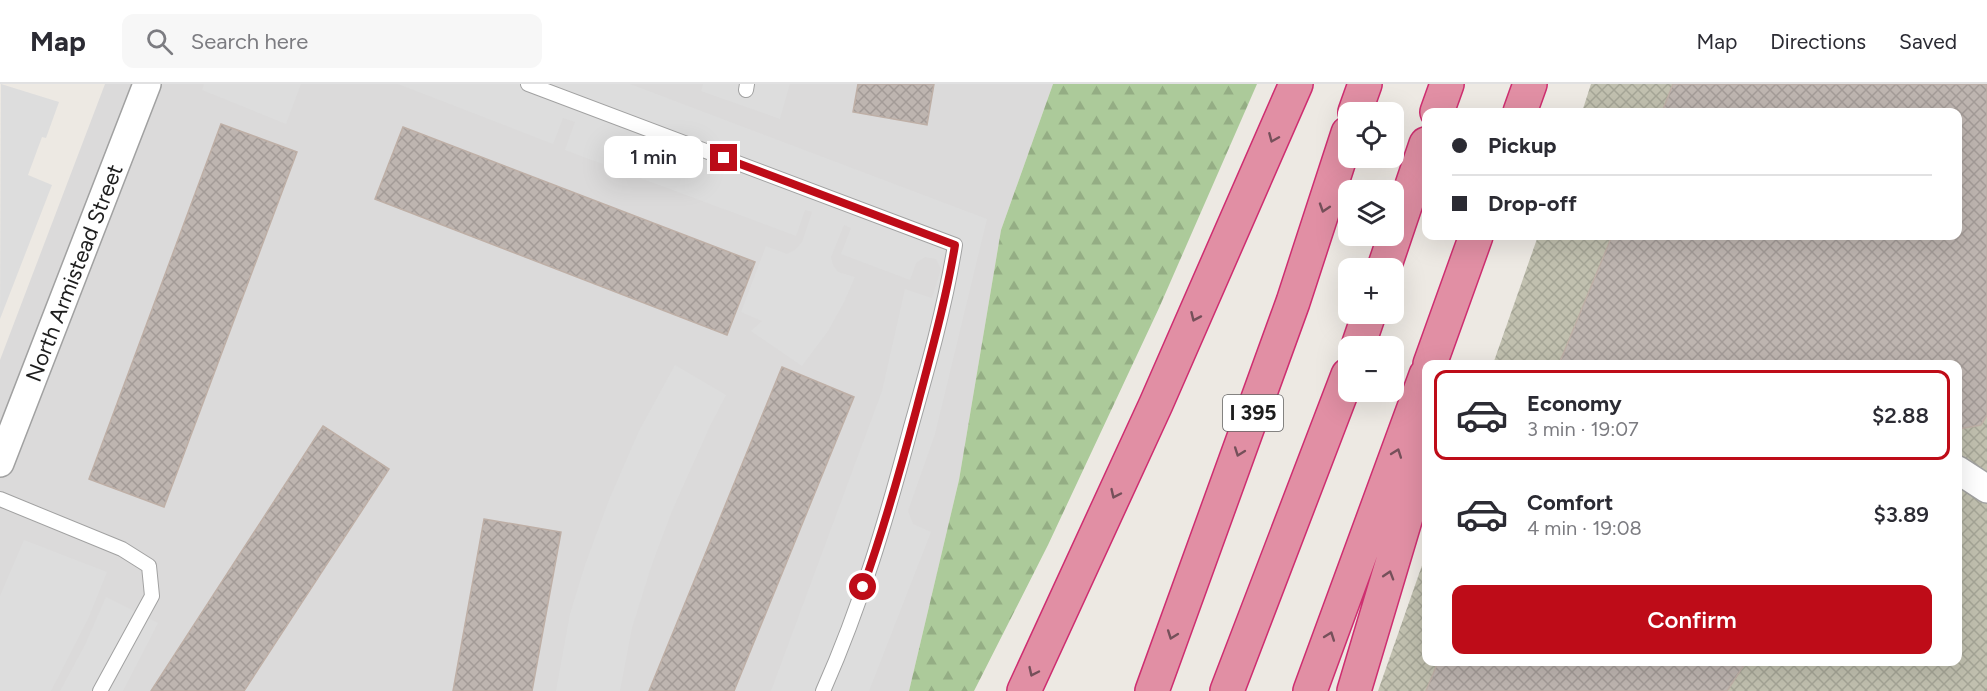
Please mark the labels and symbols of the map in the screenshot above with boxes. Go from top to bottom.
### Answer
one-way arrow [1268,131,1280,142]
callout: 1 min [604,137,703,179]
route end [710,144,737,171]
street label: North Armistead Street [20,160,129,386]
one-way arrow [1318,202,1331,213]
one-way arrow [1190,310,1202,321]
road number: I 395 [1223,395,1283,431]
one-way arrow [1233,446,1246,457]
one-way arrow [1390,448,1403,459]
one-way arrow [1110,488,1122,499]
one-way arrow [1382,570,1394,581]
route start [849,573,876,600]
one-way arrow [1167,629,1180,640]
one-way arrow [1323,631,1335,642]
one-way arrow [1029,665,1041,676]

